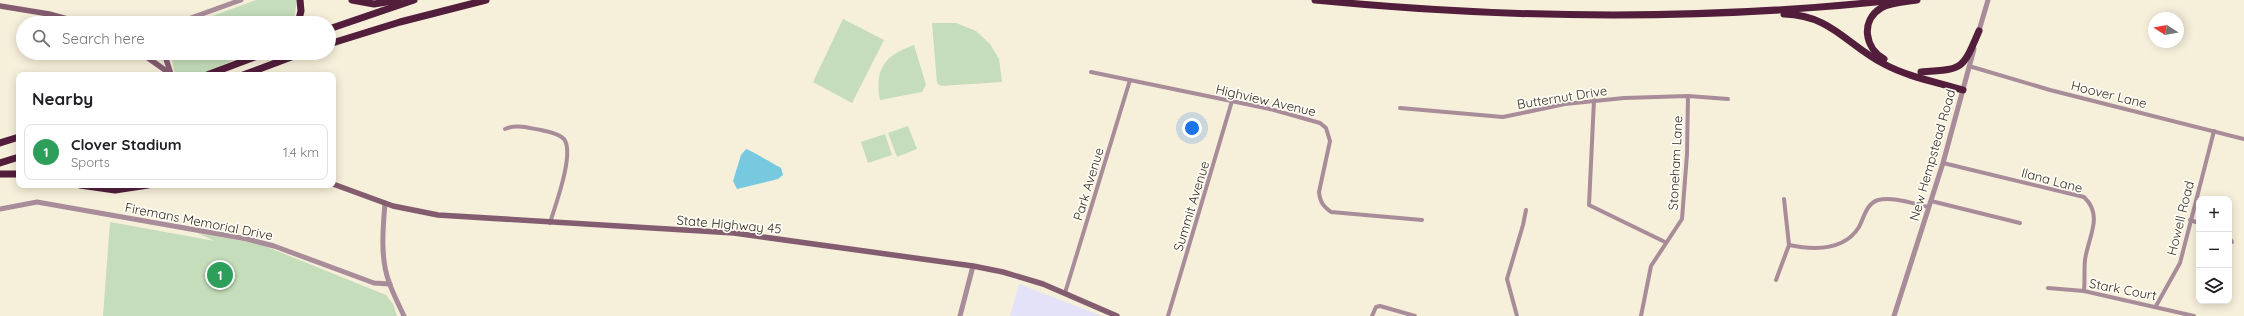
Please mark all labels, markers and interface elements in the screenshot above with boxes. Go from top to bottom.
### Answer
north arrow [2148,12,2184,48]
search box [16,16,336,60]
icon: search [30,27,52,49]
text: Search here [62,29,145,48]
street label: Hoover Lane [2070,77,2148,111]
street label: Highview Avenue [1214,81,1318,119]
street label: Butternut Drive [1516,82,1608,112]
street label: New Hempstead Road [1906,87,1958,223]
text: Nearby [32,88,93,109]
street label: Stoneham Lane [1665,115,1685,211]
your location [1182,118,1202,138]
text: Clover Stadium [71,135,182,154]
text: 1 [43,144,49,160]
text: 1.4 km [283,144,319,160]
street label: Park Avenue [1069,146,1107,222]
text: Sports [71,154,110,170]
street label: Summit Avenue [1170,159,1212,253]
street label: Ilana Lane [2020,164,2084,196]
street label: Howell Road [2163,179,2197,257]
map controls [2196,196,2232,304]
button: + [2196,196,2232,232]
street label: Firemans Memorial Drive [124,199,274,243]
street label: State Highway 45 [676,211,782,237]
button: − [2196,232,2232,268]
pin: 1 [207,260,233,290]
button: layers [2196,268,2232,304]
street label: Stark Court [2088,275,2158,303]

